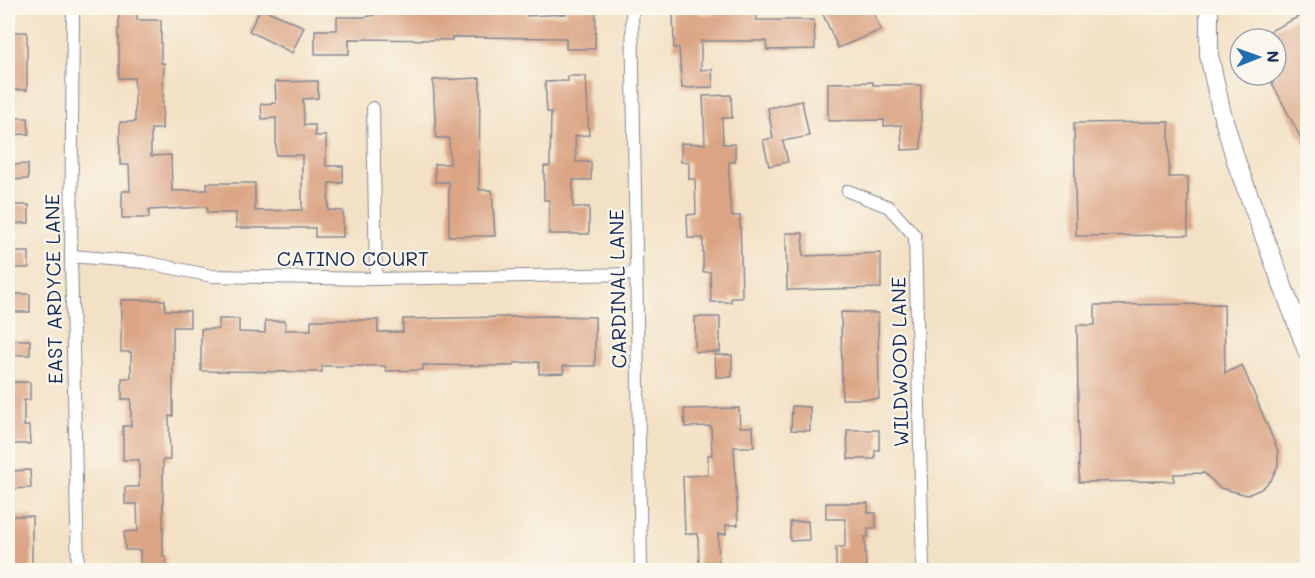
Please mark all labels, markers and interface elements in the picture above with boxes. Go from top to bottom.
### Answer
north arrow [1228,27,1288,87]
text: N [1263,50,1284,63]
street label: EAST ARDYCE LANE [38,194,68,384]
street label: CARDINAL LANE [603,209,631,369]
street label: CATINO COURT [277,245,429,271]
street label: WILDWOOD LANE [885,277,913,447]

